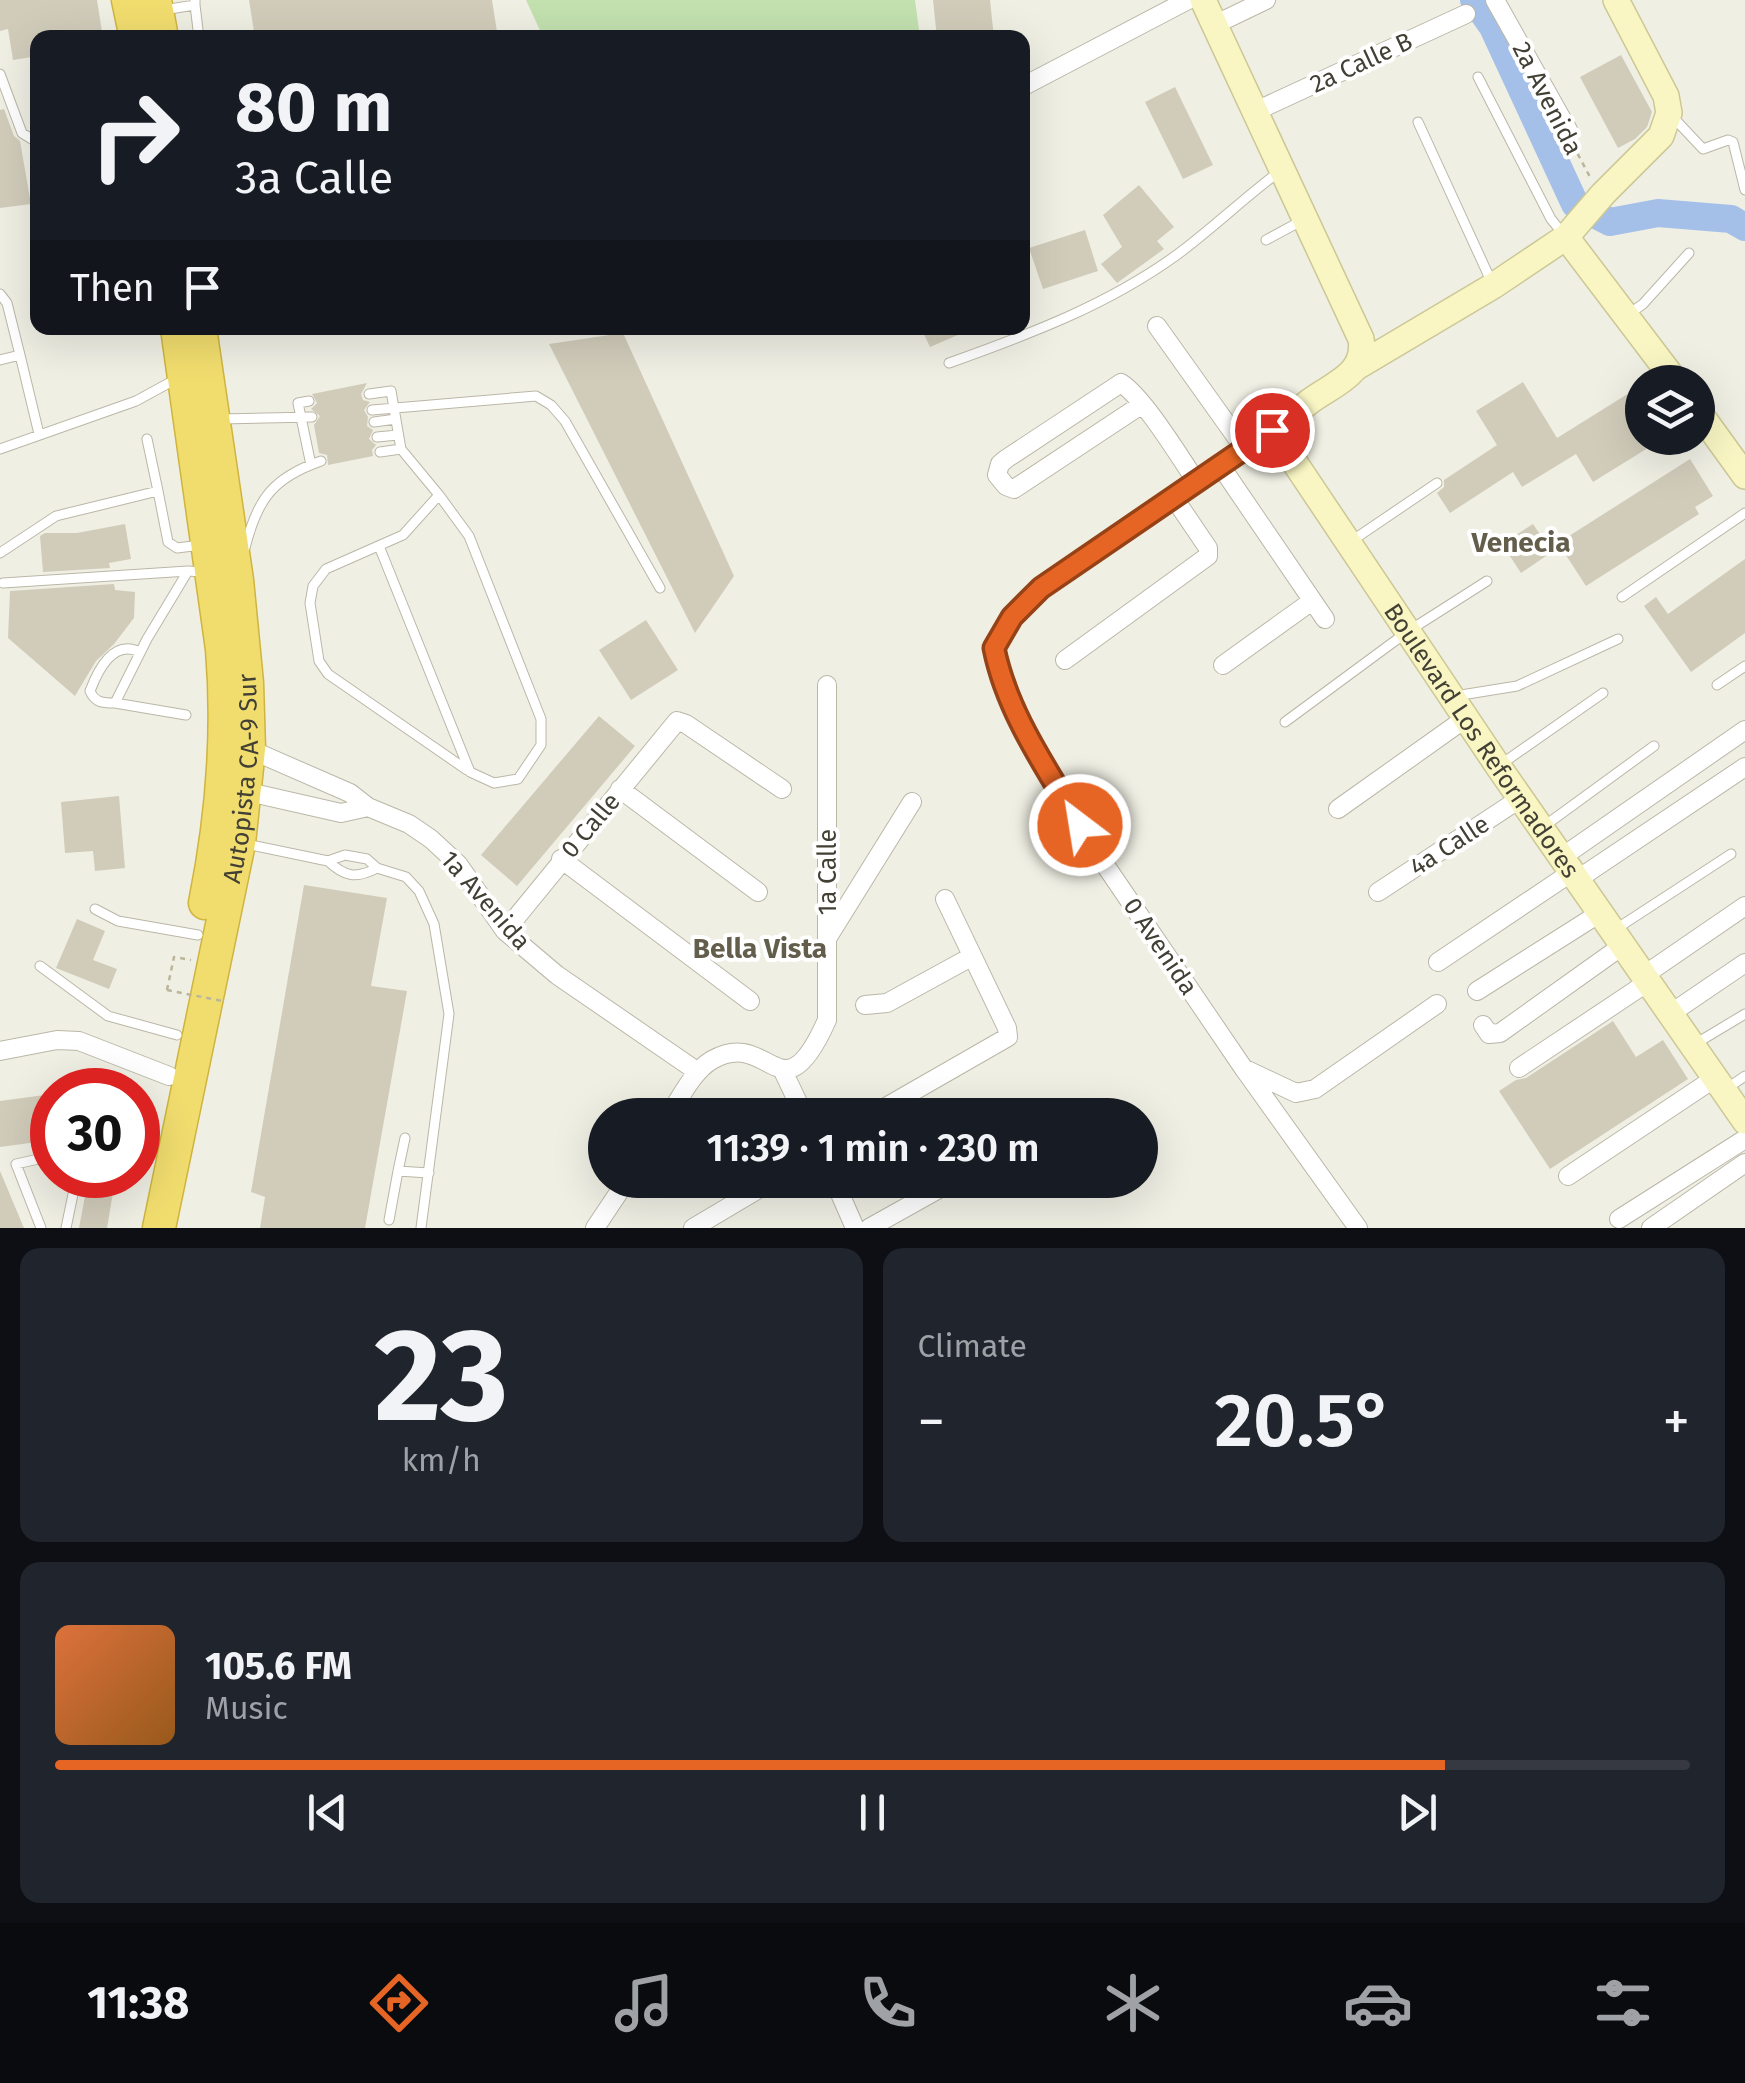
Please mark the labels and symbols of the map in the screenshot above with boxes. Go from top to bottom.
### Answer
street label: 2a Calle B [1305,26,1417,100]
street label: 2a Avenida [1506,37,1588,160]
pin [1230,388,1315,473]
district label: Venecia [1471,526,1570,559]
street label: Boulevard Los Reformadores [1377,598,1585,884]
street label: Autopista CA-9 Sur [217,672,265,886]
position arrow [1028,773,1132,877]
street label: 0 Calle [555,787,627,864]
street label: 4a Calle [1404,809,1495,883]
street label: 1a Calle [813,829,843,915]
street label: 1a Avenida [434,845,536,956]
street label: 0 Avenida [1117,892,1204,1001]
district label: Bella Vista [693,932,827,965]
speed limit sign: 30 [30,1068,160,1198]

